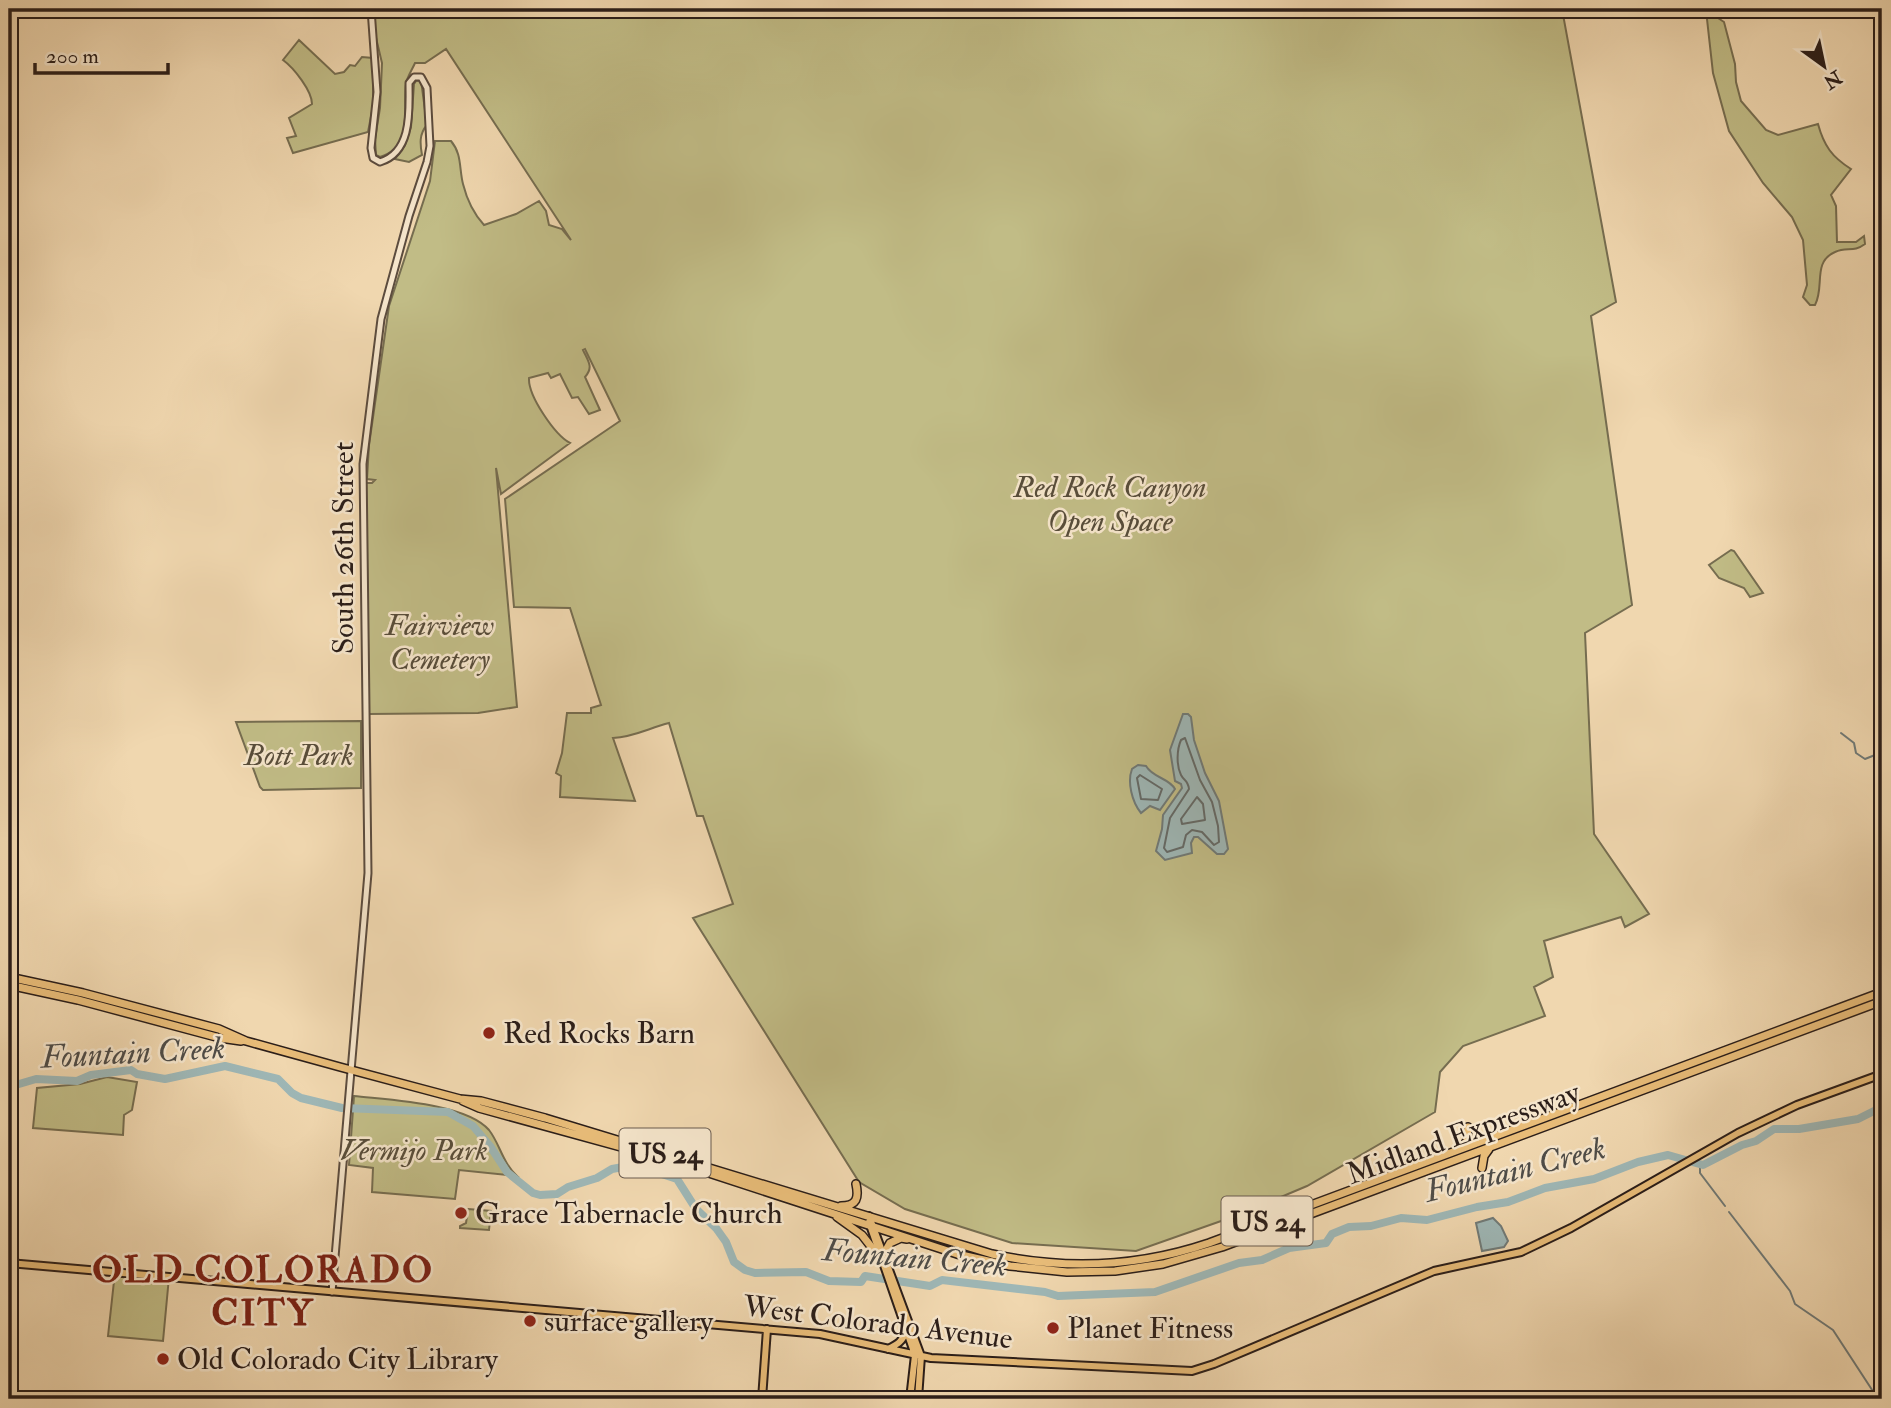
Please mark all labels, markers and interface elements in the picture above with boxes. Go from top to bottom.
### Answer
scale bar [35,32,168,76]
north arrow [1790,32,1860,102]
text: 200 m [46,43,99,70]
text: N [1818,64,1847,95]
street label: South 26th Street [325,441,362,654]
park label: Red Rock Canyon Open Space [1012,469,1207,540]
park label: Fairview Cemetery [384,607,494,678]
park label: Bott Park [242,737,354,774]
place label: Red Rocks Barn [503,1015,695,1052]
marker: Red Rocks Barn [481,1025,497,1041]
water label: Fountain Creek [38,1028,226,1078]
street label: Midland Expressway [1341,1074,1586,1193]
road number: US 24 [620,1128,710,1178]
water label: Fountain Creek [1419,1128,1610,1212]
park label: Vermijo Park [340,1132,488,1169]
place label: Grace Tabernacle Church [475,1195,783,1232]
road number: US 24 [1222,1196,1312,1246]
marker: Grace Tabernacle Church [453,1205,469,1221]
water label: Fountain Creek [819,1230,1009,1286]
district label: OLD COLORADO CITY [92,1247,434,1337]
street label: West Colorado Avenue [740,1288,1015,1357]
place label: surface gallery [544,1303,714,1340]
place label: Planet Fitness [1067,1310,1233,1347]
marker: surface gallery [522,1313,538,1329]
marker: Planet Fitness [1045,1320,1061,1336]
place label: Old Colorado City Library [177,1341,499,1378]
marker: Old Colorado City Library [155,1351,171,1367]

